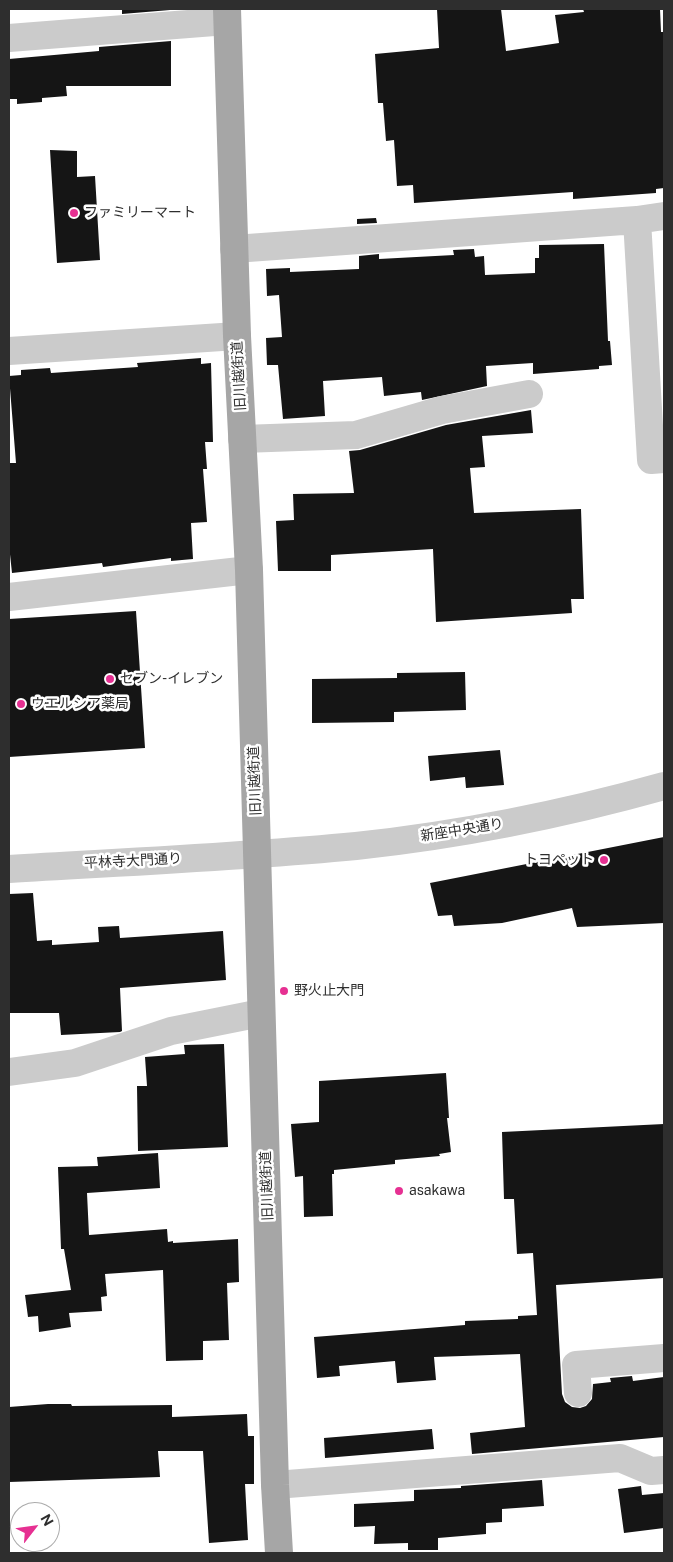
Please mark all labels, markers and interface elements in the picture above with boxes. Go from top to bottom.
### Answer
place label: ファミリーマート [84,205,196,221]
marker: ファミリーマート [68,207,80,219]
street label: 旧川越街道 [229,341,249,411]
place label: セブン-イレブン [120,671,223,687]
marker: セブン-イレブン [104,673,116,685]
place label: ウエルシア薬局 [31,696,129,712]
marker: ウエルシア薬局 [15,698,27,710]
street label: 旧川越街道 [245,746,265,816]
street label: 新座中央通り [419,815,505,845]
street label: 平林寺大門通り [84,850,182,872]
place label: トヨペット [524,852,594,868]
marker: トヨペット [598,854,610,866]
place label: 野火止大門 [294,983,364,999]
marker: 野火止大門 [278,985,290,997]
street label: 旧川越街道 [257,1151,277,1221]
place label: asakawa [409,1183,465,1199]
marker: asakawa [393,1185,405,1197]
north arrow [10,1502,60,1552]
text: N [37,1511,57,1529]

